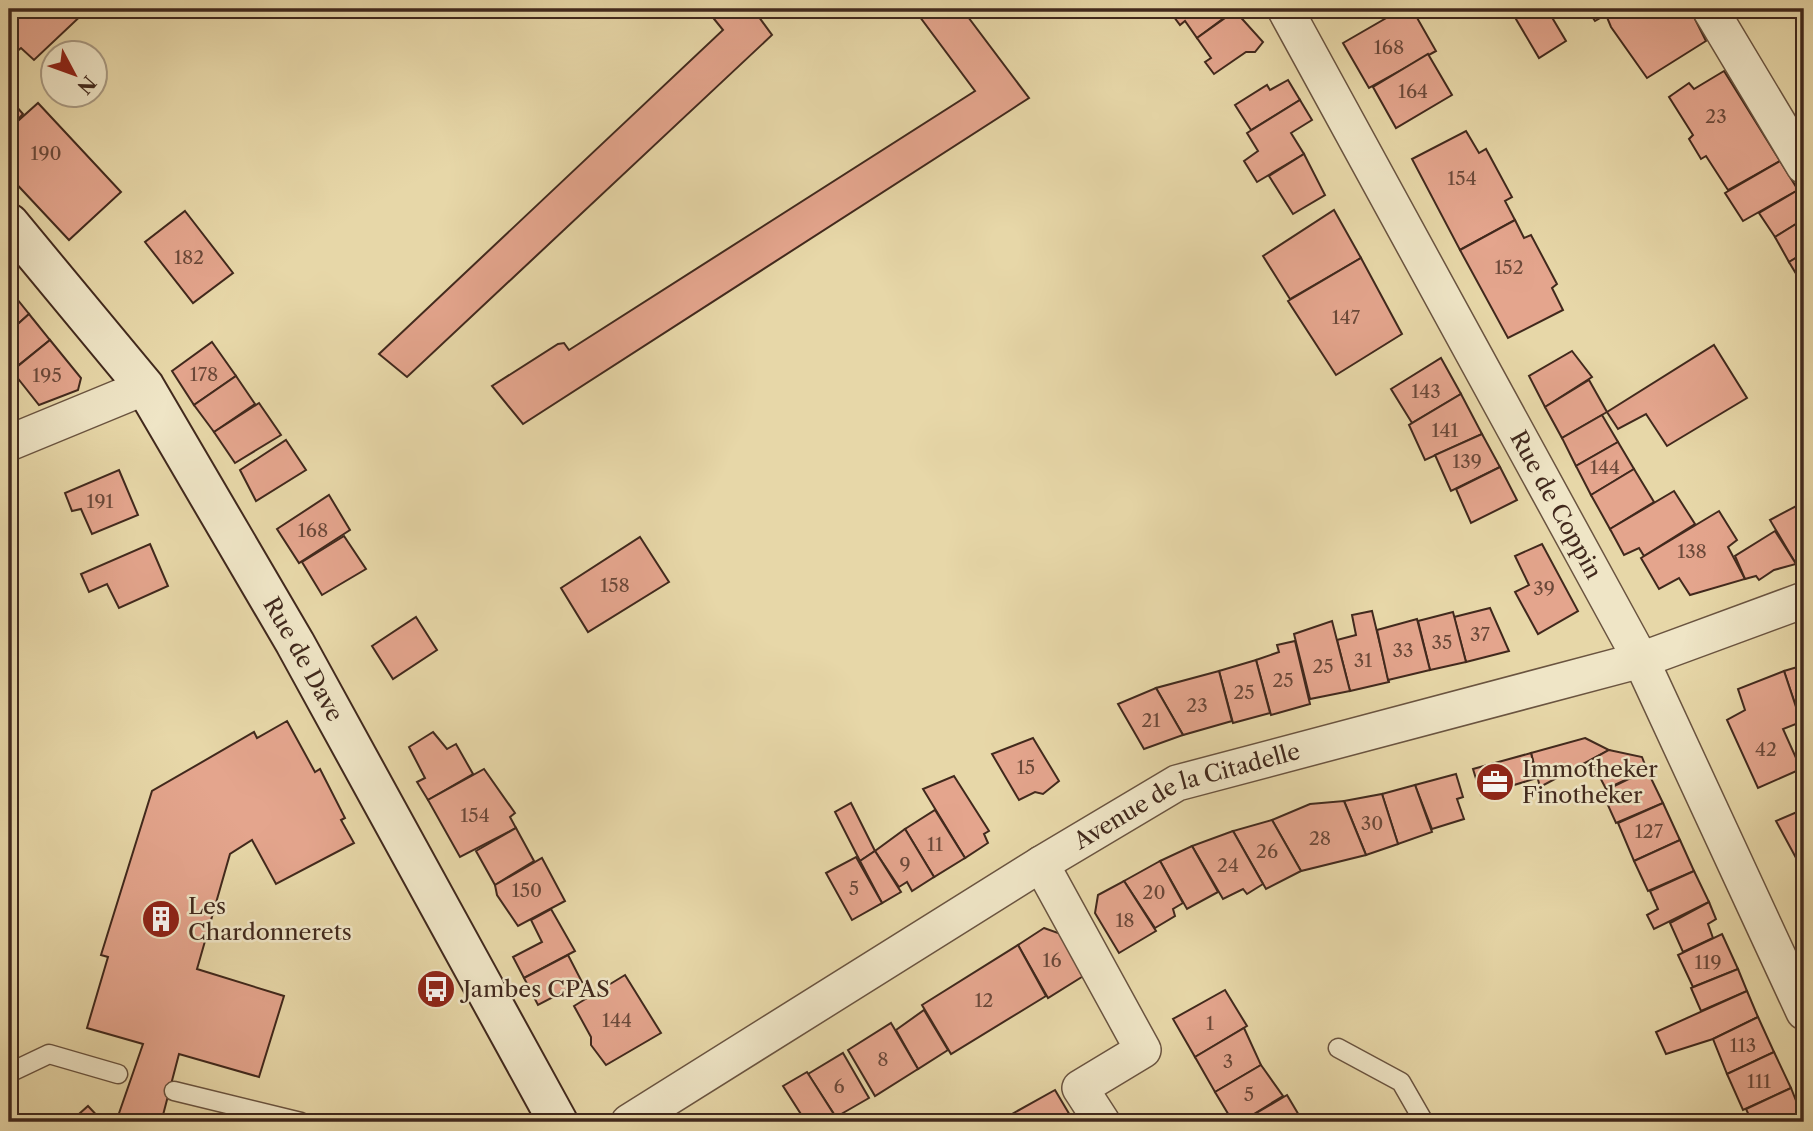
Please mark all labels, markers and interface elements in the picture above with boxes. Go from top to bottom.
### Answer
house number: 168 [1374,36,1404,59]
north arrow [38,38,108,108]
text: N [72,71,101,99]
house number: 164 [1398,80,1428,103]
house number: 23 [1705,105,1727,128]
house number: 190 [30,142,62,165]
house number: 154 [1447,167,1477,190]
house number: 182 [174,246,204,269]
house number: 152 [1494,256,1524,279]
house number: 147 [1332,306,1361,329]
house number: 178 [190,363,218,386]
house number: 195 [32,364,62,387]
house number: 143 [1411,380,1441,403]
house number: 141 [1432,419,1458,442]
street label: Rue de Coppin [1504,426,1608,584]
house number: 139 [1452,450,1482,473]
house number: 144 [1590,456,1620,479]
house number: 191 [86,490,114,513]
house number: 168 [298,519,328,542]
house number: 138 [1677,540,1707,563]
house number: 158 [600,574,630,597]
house number: 39 [1533,577,1555,600]
street label: Rue de Dave [257,592,349,726]
house number: 37 [1470,623,1491,646]
house number: 35 [1432,631,1452,654]
house number: 33 [1393,639,1413,662]
house number: 31 [1354,649,1372,672]
house number: 25 [1312,655,1334,678]
house number: 25 [1272,669,1294,692]
house number: 25 [1233,681,1255,704]
house number: 23 [1186,694,1208,717]
house number: 21 [1142,709,1160,732]
street label: Avenue de la Citadelle [1068,737,1303,856]
house number: 42 [1755,738,1777,761]
place label: Immotheker Finotheker [1522,755,1658,809]
house number: 15 [1017,756,1035,779]
office icon: Immotheker Finotheker [1474,761,1516,803]
house number: 154 [460,804,490,827]
house number: 30 [1361,812,1383,835]
house number: 127 [1635,820,1664,843]
house number: 28 [1309,827,1331,850]
house number: 11 [927,833,943,856]
house number: 26 [1256,840,1278,863]
house number: 9 [899,853,911,876]
house number: 24 [1217,854,1239,877]
house number: 5 [849,877,859,900]
house number: 150 [512,879,542,902]
house number: 20 [1143,881,1165,904]
place label: Les Chardonnerets [188,892,352,946]
building icon: Les Chardonnerets [140,898,182,940]
house number: 18 [1115,909,1135,932]
house number: 16 [1042,949,1062,972]
house number: 119 [1694,951,1722,974]
bus stop icon: Jambes CPAS [415,968,457,1010]
place label: Jambes CPAS [460,975,610,1003]
house number: 12 [975,989,994,1012]
house number: 144 [602,1009,632,1032]
house number: 1 [1206,1012,1214,1035]
house number: 113 [1730,1034,1756,1057]
house number: 8 [877,1048,889,1071]
house number: 3 [1223,1050,1233,1073]
house number: 111 [1747,1070,1771,1093]
house number: 6 [833,1075,845,1098]
house number: 5 [1244,1083,1254,1106]

